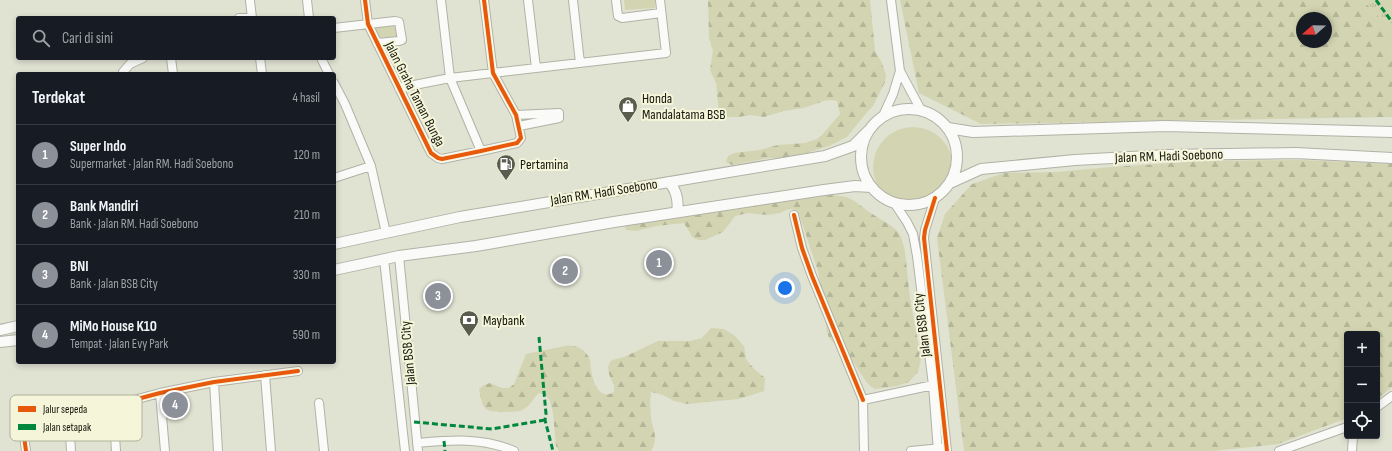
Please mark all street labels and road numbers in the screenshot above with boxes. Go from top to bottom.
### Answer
street label: Jalan Graha Taman Bunga [381,38,449,149]
street label: Jalan RM. Hadi Soebono [1114,146,1224,166]
street label: Jalan RM. Hadi Soebono [548,175,659,209]
street label: Jalan BSB City [910,291,934,359]
street label: Jalan BSB City [397,320,419,387]

